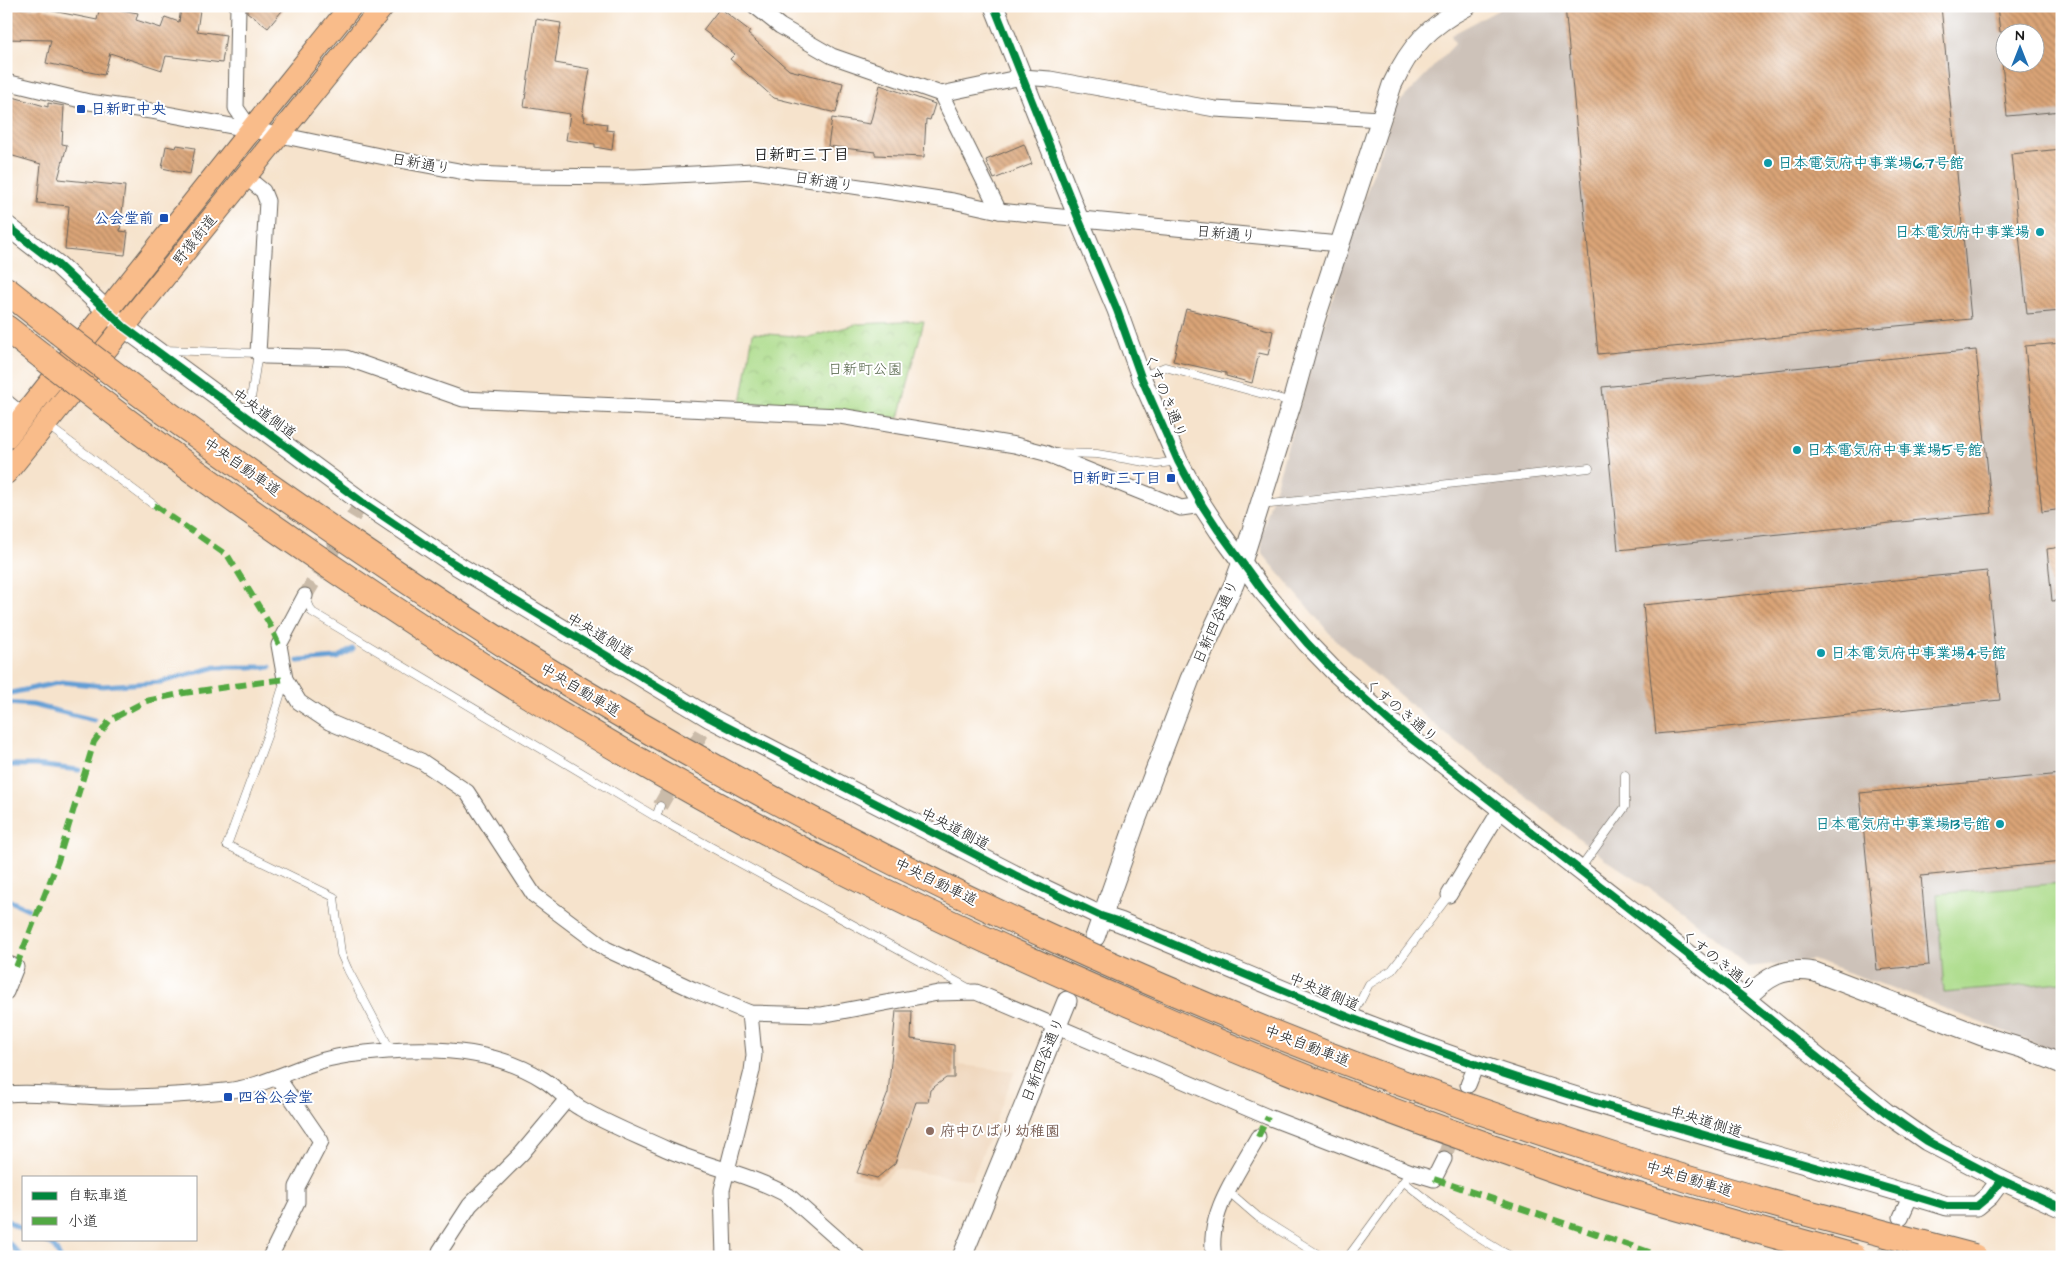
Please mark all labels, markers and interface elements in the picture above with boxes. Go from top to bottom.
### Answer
north arrow [1996,22,2046,72]
text: N [2016,26,2025,46]
place label: 日新町中央 [91,99,166,120]
marker: 日新町中央 [75,103,87,115]
district label: 日新町三丁目 [753,144,849,166]
street label: 日新通り [390,148,452,180]
place label: 日本電気府中事業場6,7号館 [1778,153,1964,174]
marker: 日本電気府中事業場6,7号館 [1762,157,1774,169]
street label: 日新通り [793,167,855,197]
place label: 公会堂前 [94,208,154,229]
street label: 野猿街道 [168,210,222,270]
marker: 公会堂前 [158,212,170,224]
street label: 日新通り [1195,221,1257,247]
place label: 日本電気府中事業場 [1895,222,2030,243]
marker: 日本電気府中事業場 [2034,226,2046,238]
street label: くすのき通り [1138,350,1192,442]
park label: 日新町公園 [827,359,903,380]
street label: 中央道側道 [227,383,301,445]
street label: 中央自動車道 [199,433,285,501]
place label: 日本電気府中事業場5号館 [1807,440,1983,461]
marker: 日本電気府中事業場5号館 [1791,444,1803,456]
place label: 日新町三丁目 [1071,468,1161,489]
marker: 日新町三丁目 [1165,472,1177,484]
street label: 日新四谷通り [1188,577,1244,667]
street label: 中央道側道 [562,608,638,664]
place label: 日本電気府中事業場4号館 [1831,643,2006,664]
marker: 日本電気府中事業場4号館 [1815,647,1827,659]
street label: 中央自動車道 [536,658,624,722]
street label: くすのき通り [1360,674,1442,748]
street label: 中央道側道 [917,803,993,855]
place label: 日本電気府中事業場13号館 [1815,814,1990,835]
marker: 日本電気府中事業場13号館 [1994,818,2006,830]
street label: 中央自動車道 [891,853,981,911]
street label: くすのき通り [1676,925,1760,997]
street label: 中央道側道 [1285,968,1363,1016]
street label: 日新四谷通り [1016,1014,1070,1106]
street label: 中央自動車道 [1261,1020,1353,1072]
place label: 四谷公会堂 [238,1087,313,1108]
marker: 四谷公会堂 [222,1091,234,1103]
street label: 中央道側道 [1667,1101,1745,1143]
place label: 府中ひばり幼稚園 [940,1121,1060,1142]
marker: 府中ひばり幼稚園 [924,1125,936,1137]
street label: 中央自動車道 [1643,1156,1735,1202]
legend [22,1176,198,1240]
text: 自転車道 [68,1185,128,1206]
text: 小道 [68,1211,98,1232]

